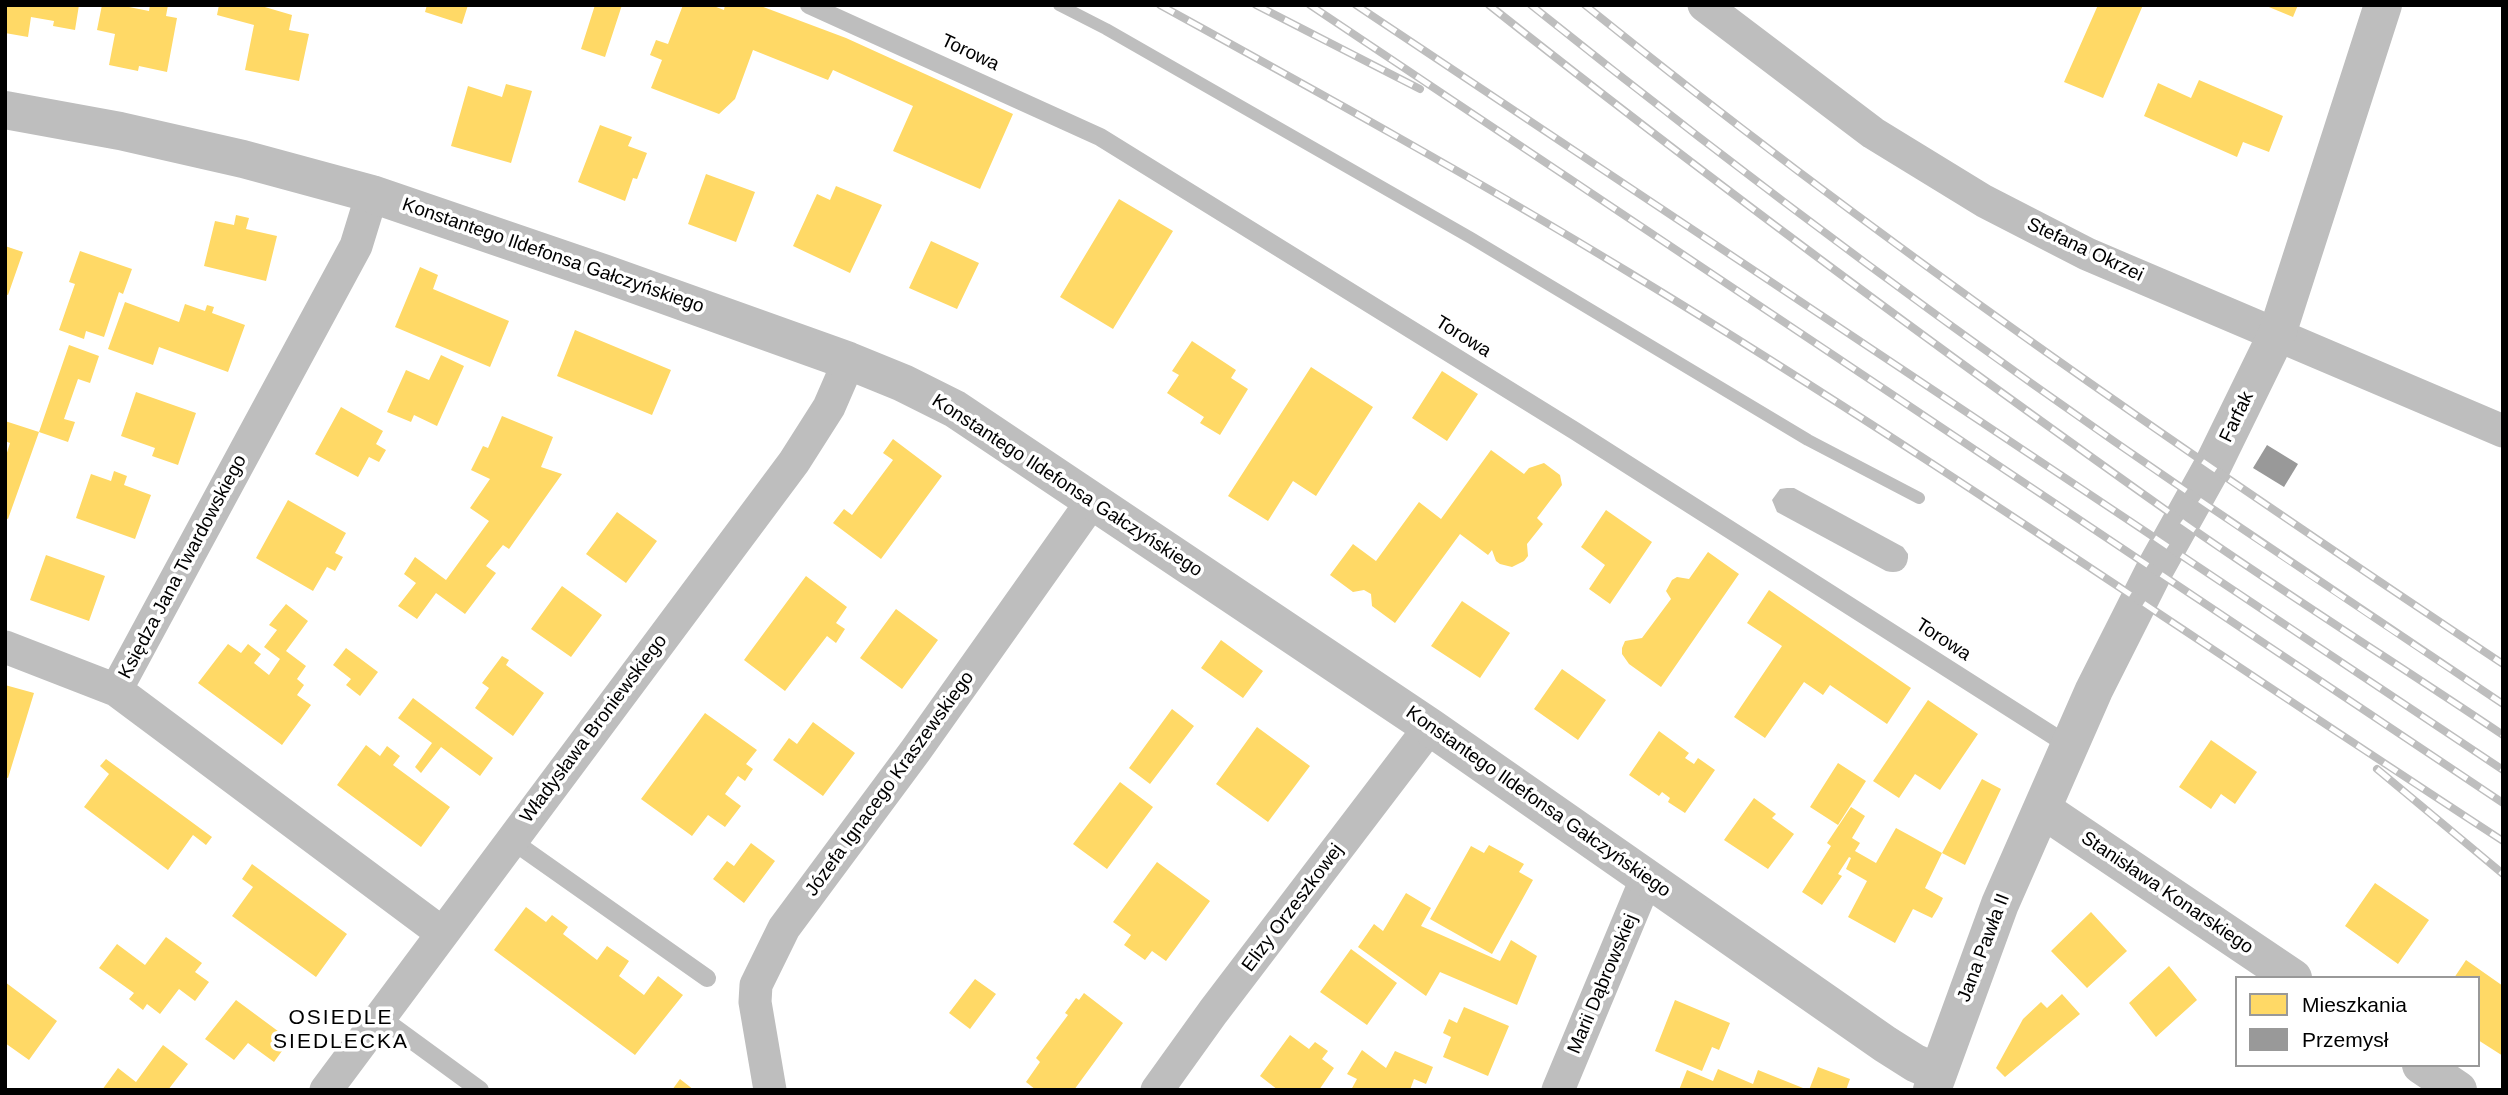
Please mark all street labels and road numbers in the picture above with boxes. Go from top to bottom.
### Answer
street label: Torowa [937,30,1003,76]
street label: Konstantego Ildefonsa Gałczyńskiego [399,193,707,319]
street label: Stefana Okrzei [2023,213,2147,287]
street label: Torowa [1431,311,1495,363]
street label: Farfak [2215,388,2259,446]
street label: Konstantego Ildefonsa Gałczyńskiego [927,390,1207,582]
street label: Księdza Jana Twardowskiego [114,451,252,683]
street label: Torowa [1911,614,1975,666]
street label: Władysława Broniewskiego [516,630,672,828]
street label: Józefa Ignacego Kraszewskiego [801,667,979,901]
street label: Konstantego Ildefonsa Gałczyńskiego [1401,701,1675,903]
street label: Stanisława Konarskiego [2077,827,2257,959]
street label: Elizy Orzeszkowej [1238,840,1348,976]
street label: Jana Pawła II [1953,891,2015,1005]
street label: Marii Dąbrowskiej [1563,911,1643,1057]

